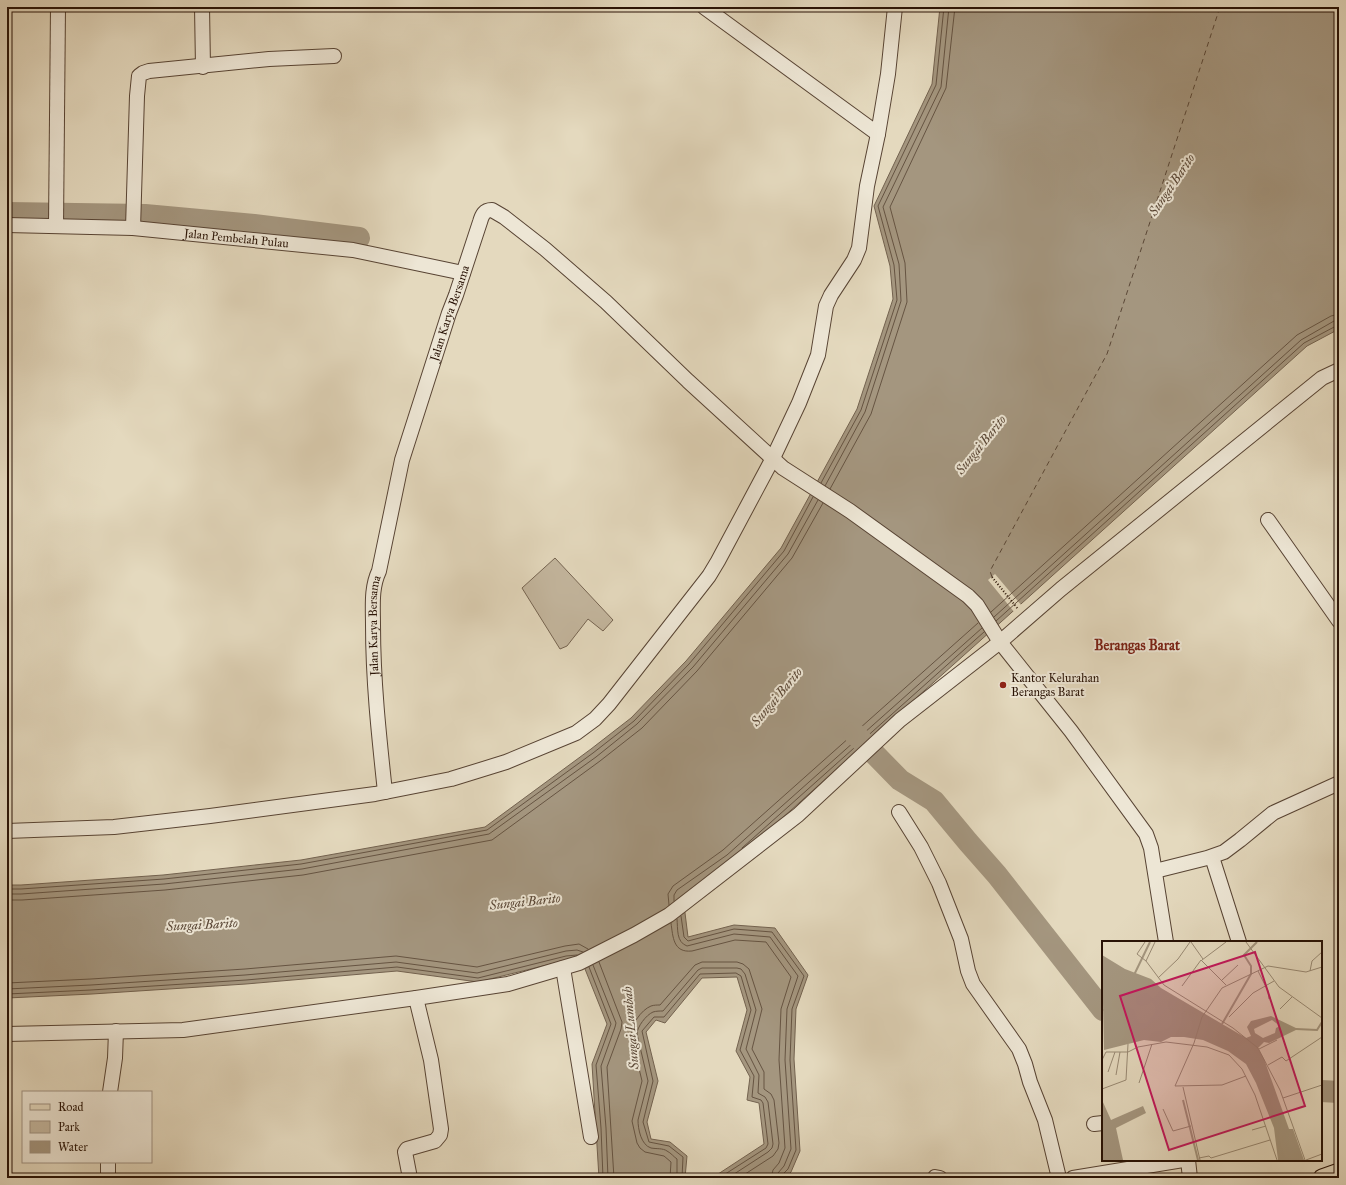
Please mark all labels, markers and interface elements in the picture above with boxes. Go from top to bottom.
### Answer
water label: Sungai Barito [1145,151,1199,220]
street label: Jalan Pembelah Pulau [181,226,290,251]
street label: Jalan Karya Bersama [426,263,473,365]
water label: Sungai Barito [952,412,1010,479]
street label: Jalan Karya Bersama [366,573,384,678]
district label: Berangas Barat [1094,637,1180,655]
water label: Sungai Barito [747,664,806,730]
place label: Kantor Kelurahan Berangas Barat [1011,671,1100,700]
marker: Kantor Kelurahan Berangas Barat [998,680,1008,690]
water label: Sungai Barito [488,890,561,914]
water label: Sungai Barito [165,915,238,935]
inset map [1102,941,1322,1161]
water label: Sungai Lumbah [619,985,643,1071]
legend [22,1091,152,1163]
text: Road [58,1100,84,1114]
text: Park [58,1120,80,1134]
text: Water [58,1140,88,1154]

